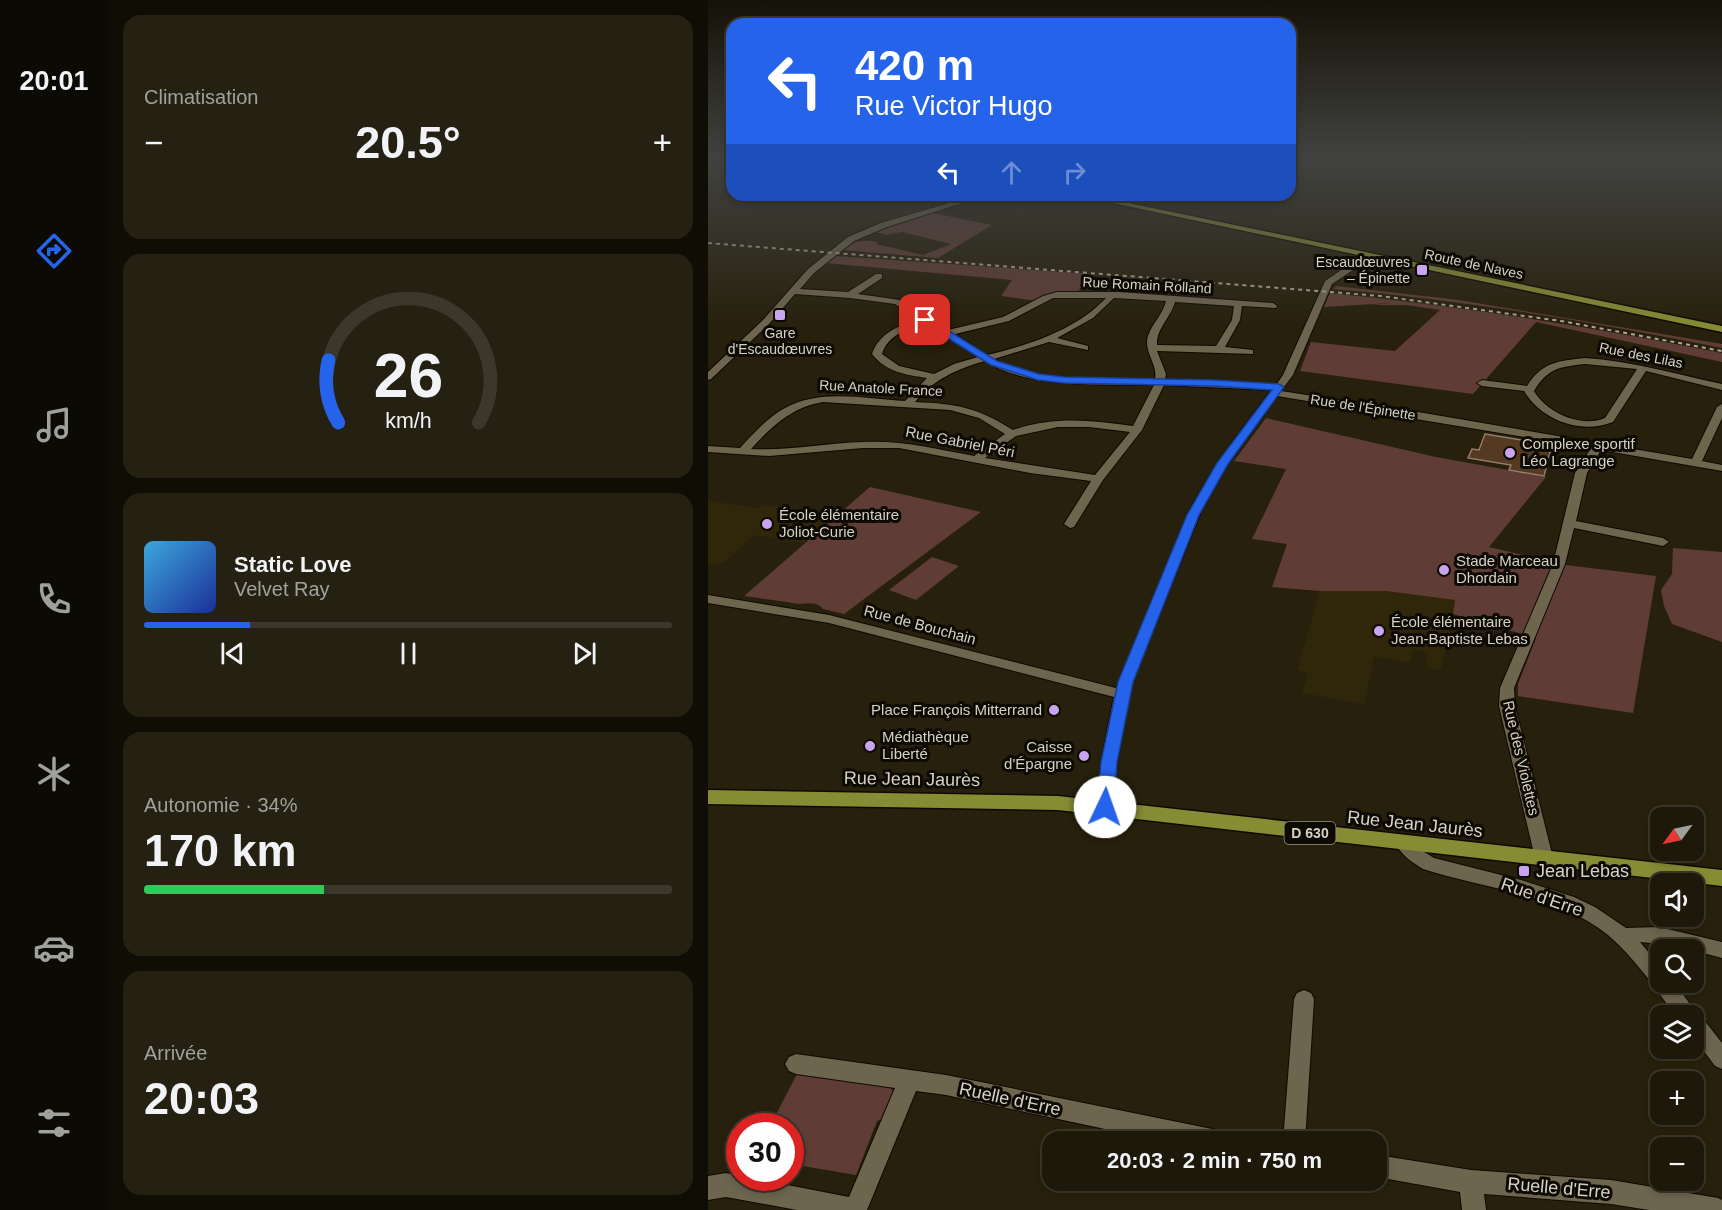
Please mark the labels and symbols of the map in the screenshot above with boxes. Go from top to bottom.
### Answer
street label: Route de Naves [1423,246,1525,282]
place label: Escaudœuvres – Épinette [1316,254,1410,286]
marker: Escaudœuvres – Épinette [1415,263,1429,277]
street label: Rue Romain Rolland [1082,274,1212,296]
pin [899,294,950,345]
marker: Gare d'Escaudœuvres [773,308,787,322]
place label: Gare d'Escaudœuvres [728,325,832,357]
street label: Rue des Lilas [1598,339,1684,371]
street label: Rue Anatole France [819,377,943,399]
street label: Rue de l'Épinette [1309,391,1417,423]
street label: Rue Gabriel Péri [904,423,1016,460]
place label: Complexe sportif Léo Lagrange [1522,435,1635,469]
marker: Complexe sportif Léo Lagrange [1503,446,1517,460]
place label: École élémentaire Joliot-Curie [779,506,899,540]
marker: École élémentaire Joliot-Curie [760,517,774,531]
place label: Stade Marceau Dhordain [1456,552,1558,586]
marker: Stade Marceau Dhordain [1437,563,1451,577]
street label: Rue de Bouchain [862,601,978,648]
place label: École élémentaire Jean-Baptiste Lebas [1391,613,1528,647]
marker: École élémentaire Jean-Baptiste Lebas [1372,624,1386,638]
street label: Rue des Violettes [1500,699,1543,817]
place label: Place François Mitterrand [871,701,1042,718]
marker: Place François Mitterrand [1047,703,1061,717]
place label: Médiathèque Liberté [882,728,969,762]
place label: Caisse d'Épargne [1004,738,1072,772]
marker: Médiathèque Liberté [863,739,877,753]
marker: Caisse d'Épargne [1077,749,1091,763]
street label: Rue Jean Jaurès [844,768,980,790]
position arrow [1073,775,1137,839]
street label: Rue Jean Jaurès [1346,807,1484,841]
north arrow [1650,807,1704,861]
road number: D 630 [1284,822,1336,844]
place label: Jean Lebas [1536,861,1629,881]
marker: Jean Lebas [1517,864,1531,878]
street label: Rue d'Erre [1498,874,1586,920]
street label: Ruelle d'Erre [957,1078,1063,1120]
speed limit sign: 30 [726,1113,804,1191]
street label: Ruelle d'Erre [1507,1174,1611,1202]

